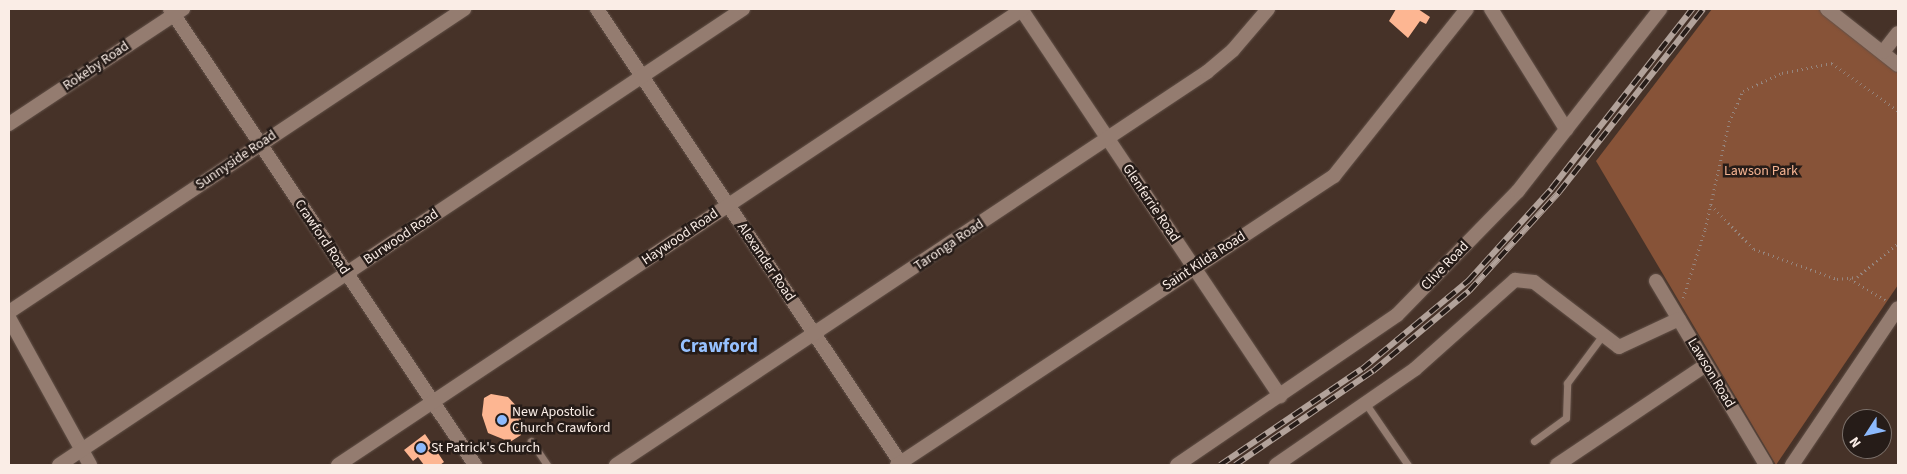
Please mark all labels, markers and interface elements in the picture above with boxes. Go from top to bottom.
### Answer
street label: Rokeby Road [60,38,132,94]
street label: Sunnyside Road [192,127,280,193]
street label: Glenferrie Road [1119,161,1183,245]
park label: Lawson Park [1724,163,1798,179]
street label: Crawford Road [291,196,353,278]
street label: Haywood Road [639,205,721,269]
street label: Burwood Road [360,206,442,268]
street label: Taronga Road [911,216,987,274]
street label: Alexander Road [734,219,798,305]
street label: Saint Kilda Road [1159,228,1249,294]
street label: Clive Road [1418,238,1472,294]
street label: Lawson Road [1684,335,1738,411]
district label: Crawford [680,336,758,358]
place label: New Apostolic Church Crawford [512,404,610,437]
north arrow [1842,409,1892,459]
marker: New Apostolic Church Crawford [496,414,508,426]
text: N [1845,432,1866,452]
place label: St Patrick's Church [431,440,540,456]
marker: St Patrick's Church [415,442,427,454]

